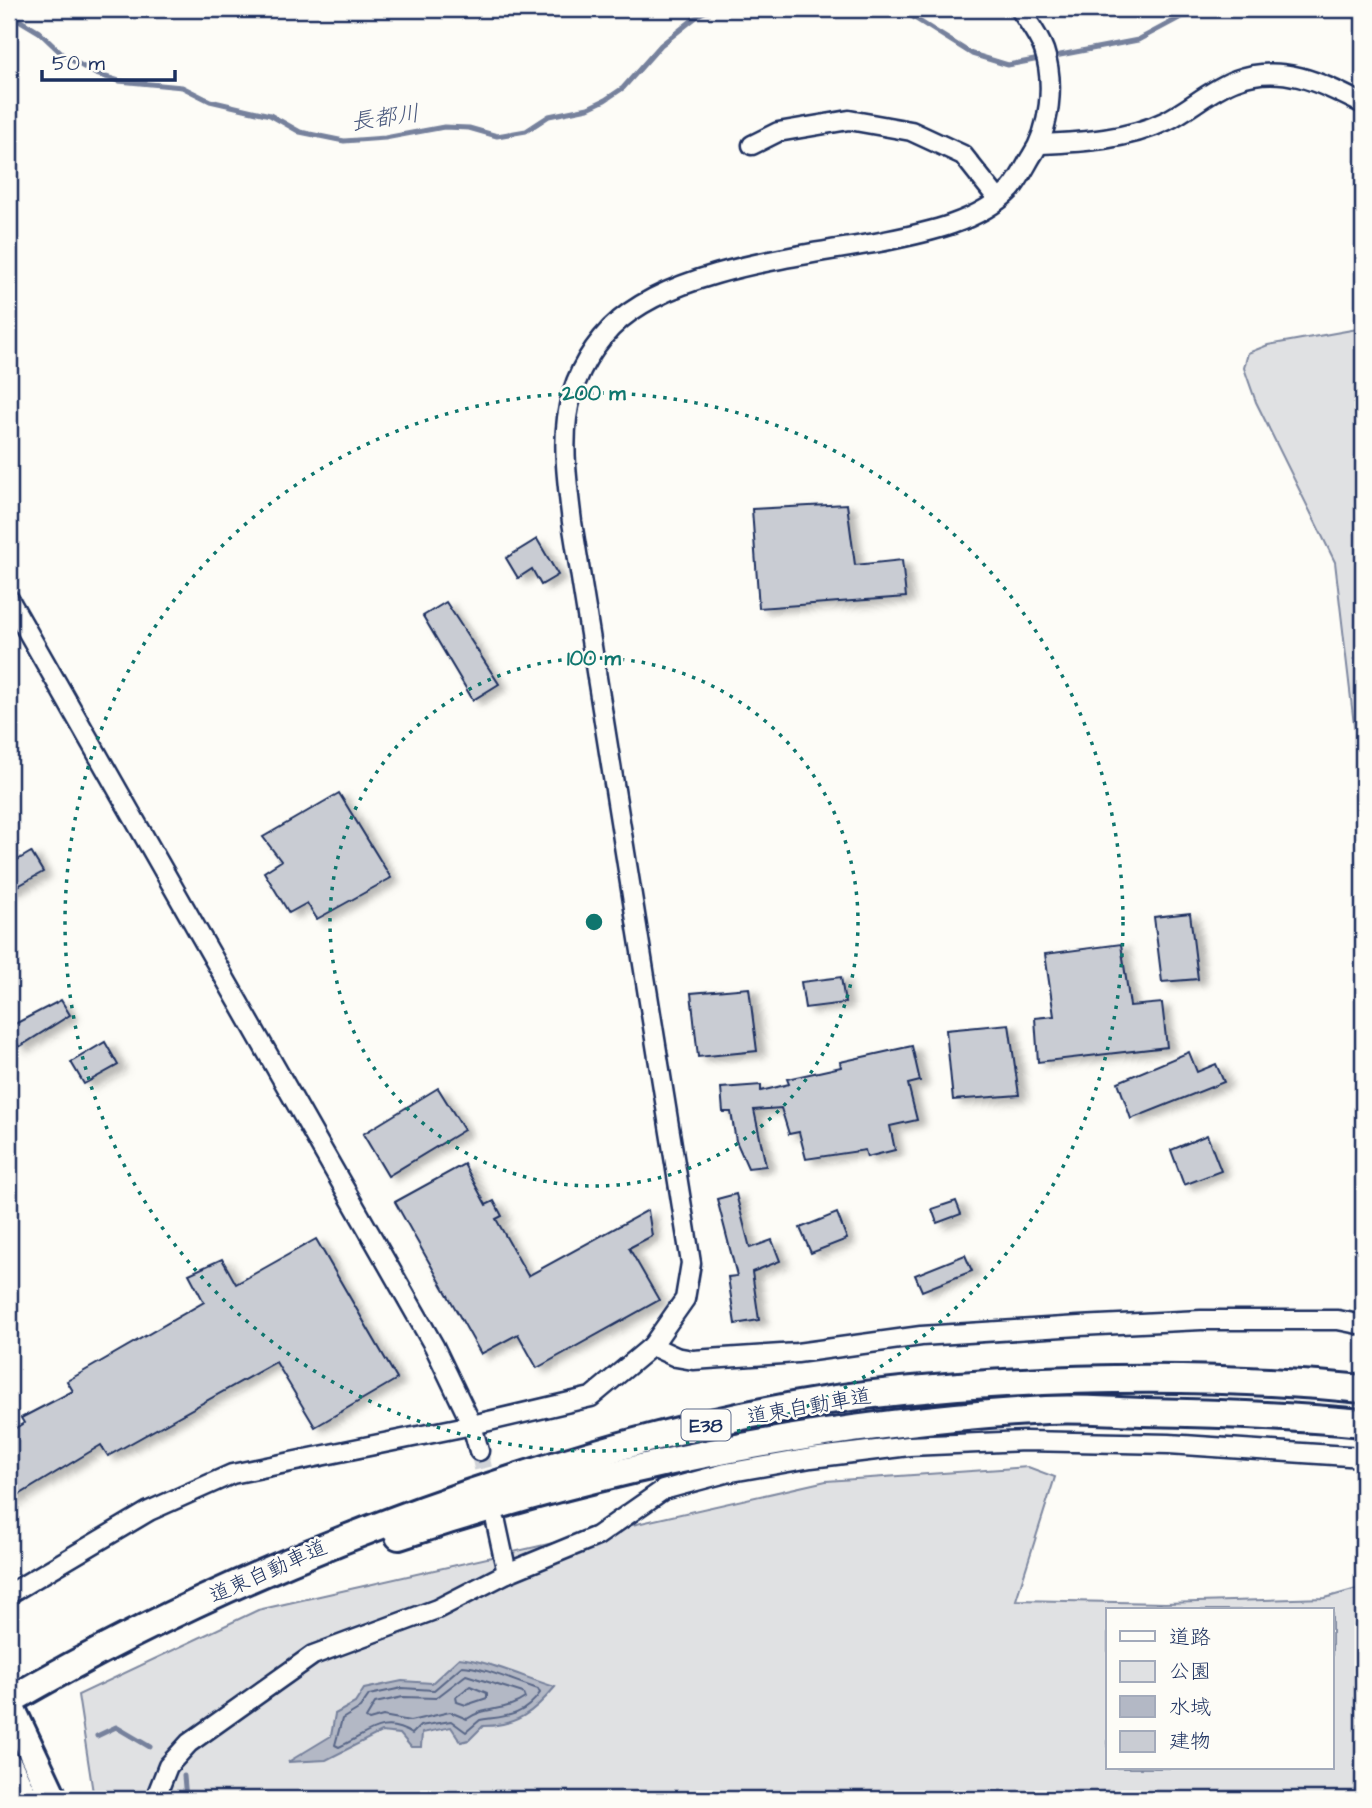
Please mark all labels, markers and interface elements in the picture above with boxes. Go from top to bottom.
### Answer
scale bar [42,38,175,82]
text: 50 m [52,49,106,78]
water label: 長都川 [349,97,422,139]
text: 200 m [561,379,626,408]
text: 100 m [567,644,622,673]
centre of rings [582,910,606,934]
street label: 道東自動車道 [745,1381,874,1432]
road number: E38 [682,1410,730,1441]
street label: 道東自動車道 [205,1533,332,1610]
legend [1106,1608,1334,1770]
text: 道路 [1169,1623,1211,1652]
text: 公園 [1169,1657,1211,1686]
text: 水域 [1169,1693,1211,1722]
text: 建物 [1169,1727,1211,1756]

